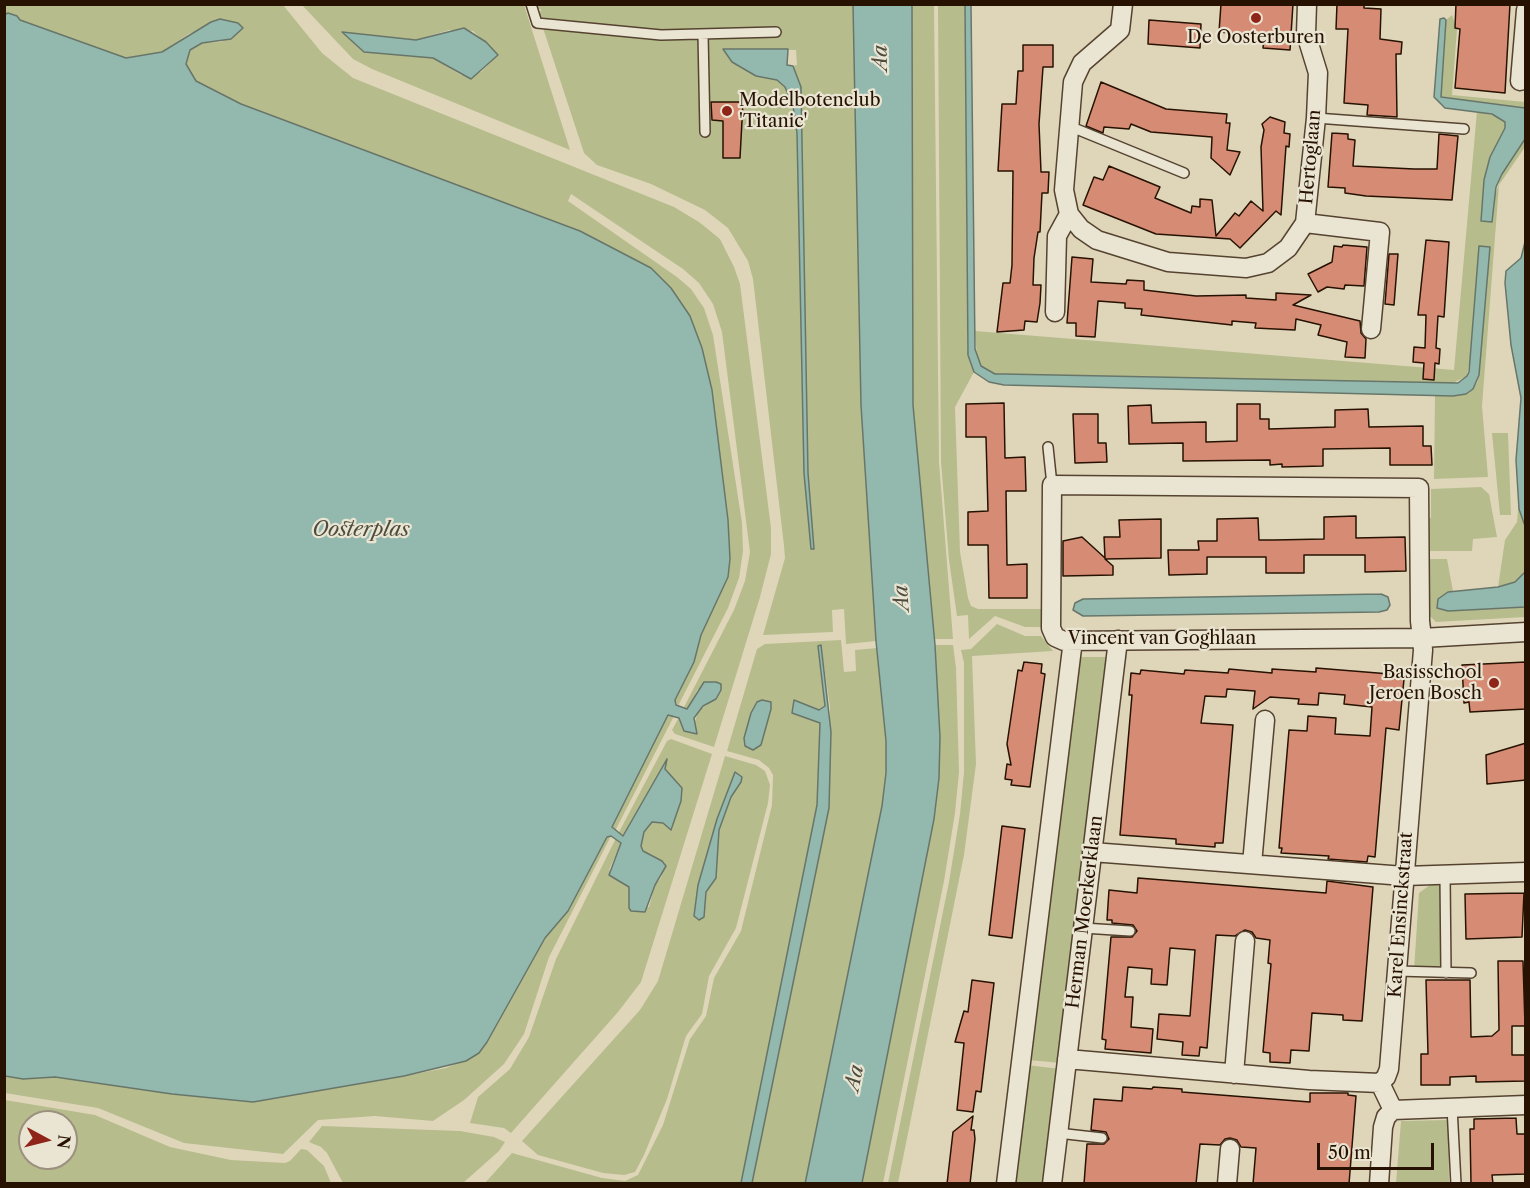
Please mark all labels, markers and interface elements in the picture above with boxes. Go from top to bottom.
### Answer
marker: De Oosterburen [1249,11,1263,25]
place label: De Oosterburen [1187,27,1325,49]
water label: Aa [869,45,893,71]
place label: Modelbotenclub 'Titanic' [739,90,881,132]
marker: Modelbotenclub 'Titanic' [720,104,734,118]
street label: Hertoglaan [1296,109,1326,205]
water label: Oosterplas [312,518,410,542]
water label: Aa [889,584,915,612]
street label: Vincent van Goghlaan [1068,628,1256,650]
place label: Basisschool Jeroen Bosch [1369,662,1482,704]
marker: Basisschool Jeroen Bosch [1487,676,1501,690]
street label: Herman Moerkerklaan [1062,814,1108,1010]
street label: Karel Ensinckstraat [1384,831,1418,999]
water label: Aa [841,1063,869,1093]
north arrow [18,1110,78,1170]
scale bar [1320,1131,1437,1169]
text: N [53,1134,75,1150]
text: 50 m [1328,1142,1371,1164]

